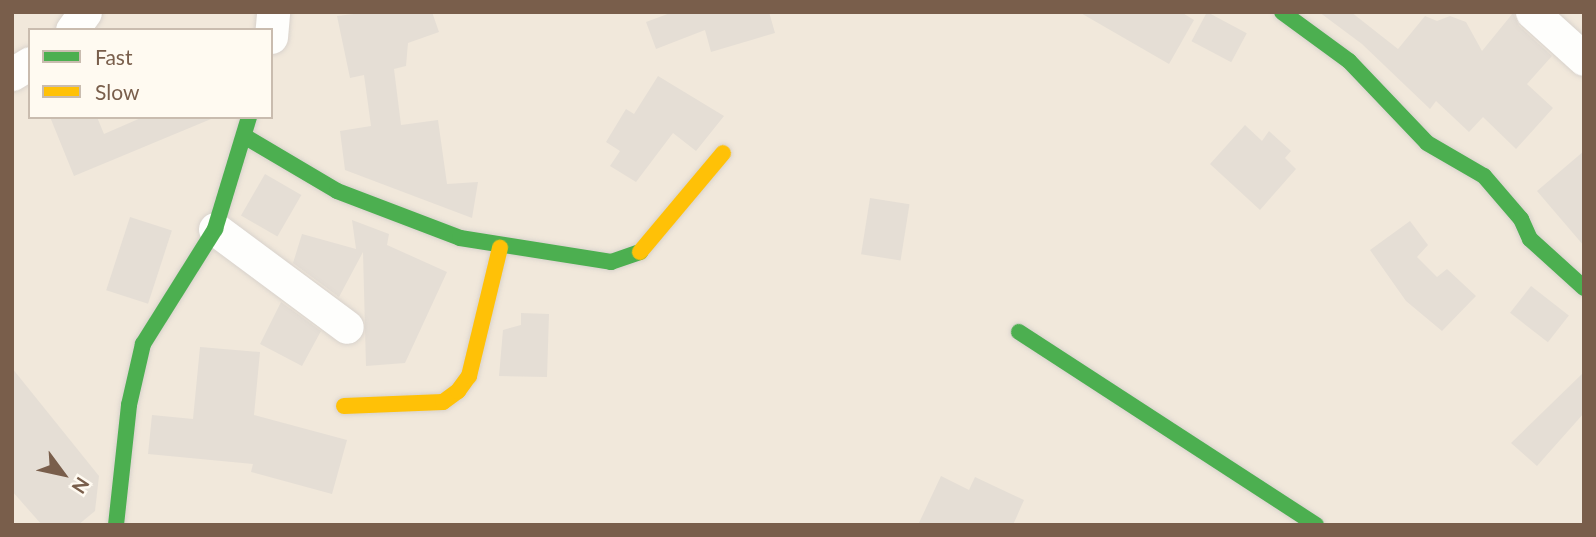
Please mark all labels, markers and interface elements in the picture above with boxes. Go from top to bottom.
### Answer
legend [28,28,273,119]
text: Fast [95,44,132,69]
text: Slow [95,79,139,104]
north arrow [28,439,98,509]
text: N [67,473,95,498]

